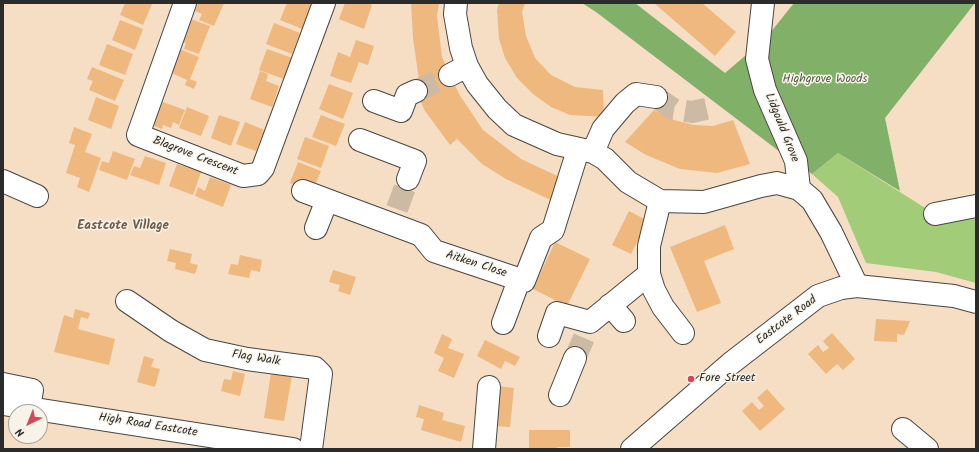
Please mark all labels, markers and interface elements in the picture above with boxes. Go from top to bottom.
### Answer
park label: Highgrove Woods [783,73,867,87]
street label: Lidgould Grove [761,91,801,165]
street label: Blagrove Crescent [150,134,240,180]
district label: Eastcote Village [77,219,169,235]
street label: Aitken Close [444,248,508,282]
street label: Eastcote Road [754,294,820,348]
street label: Flag Walk [231,348,281,370]
place label: Fore Street [699,372,755,386]
marker: Fore Street [686,374,696,384]
north arrow [8,404,48,444]
street label: High Road Eastcote [98,411,198,441]
text: N [12,423,29,441]

